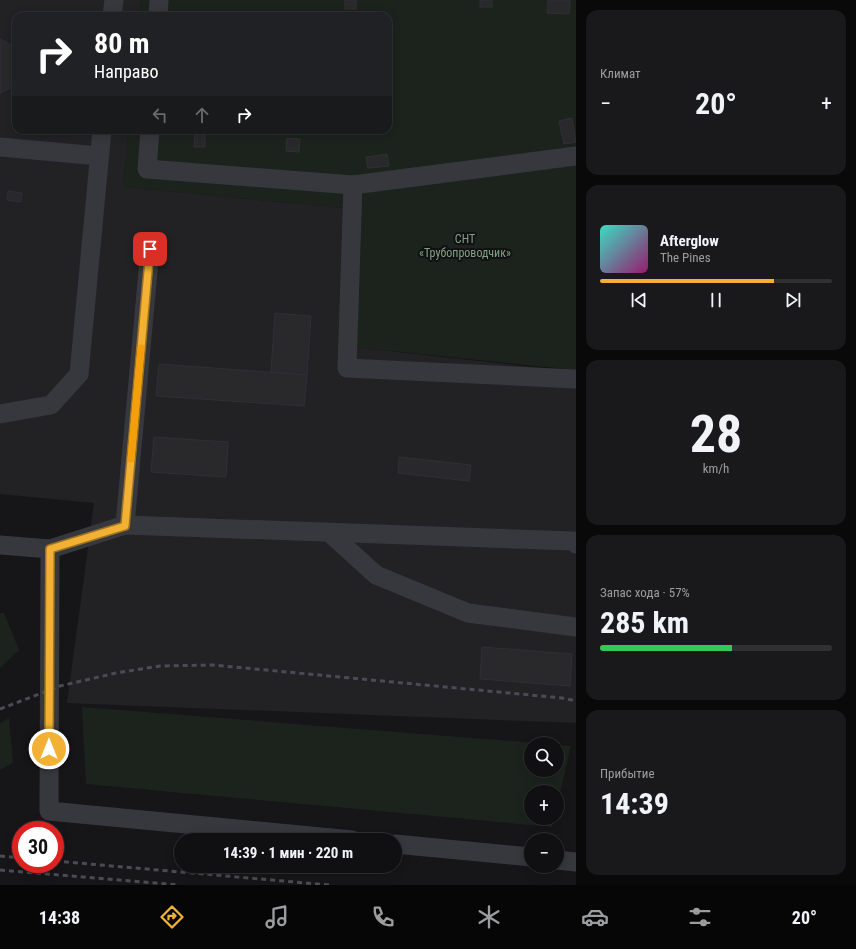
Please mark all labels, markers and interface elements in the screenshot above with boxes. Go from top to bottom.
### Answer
text: 80 m [94,27,150,60]
icon: right [28,28,80,80]
text: Направо [94,61,159,82]
text: Климат [600,66,641,81]
text: 20° [695,86,737,121]
text: − [600,91,611,116]
text: + [821,91,832,116]
icon: left [149,104,171,126]
icon: ahead [191,104,213,126]
icon: right [233,104,255,126]
pin [133,232,167,266]
park label: СНТ «Трубопроводчик» [419,232,511,260]
text: Afterglow [660,232,719,250]
icon: arrive [139,238,161,260]
text: The Pines [660,250,711,265]
icon: previous [628,289,650,311]
icon: pause [705,289,727,311]
icon: next [782,289,804,311]
text: 28 [690,404,742,465]
text: km/h [703,461,729,476]
text: Запас хода · 57% [600,585,690,600]
text: 285 km [600,605,689,640]
position arrow [28,728,70,770]
map controls [524,737,564,873]
button: search [524,737,564,777]
text: Прибытие [600,766,655,781]
button: + [524,785,564,825]
text: 14:39 [600,786,669,821]
speed limit sign: 30 [12,821,64,873]
button: − [524,833,564,873]
text: 14:39 · 1 мин · 220 m [223,844,353,862]
icon: directions [158,903,186,931]
icon: music [263,903,291,931]
icon: phone [369,903,397,931]
icon: climate [475,903,503,931]
icon: car [581,903,609,931]
icon: filters [686,903,714,931]
text: 14:38 [39,907,80,928]
text: 20° [792,907,817,928]

